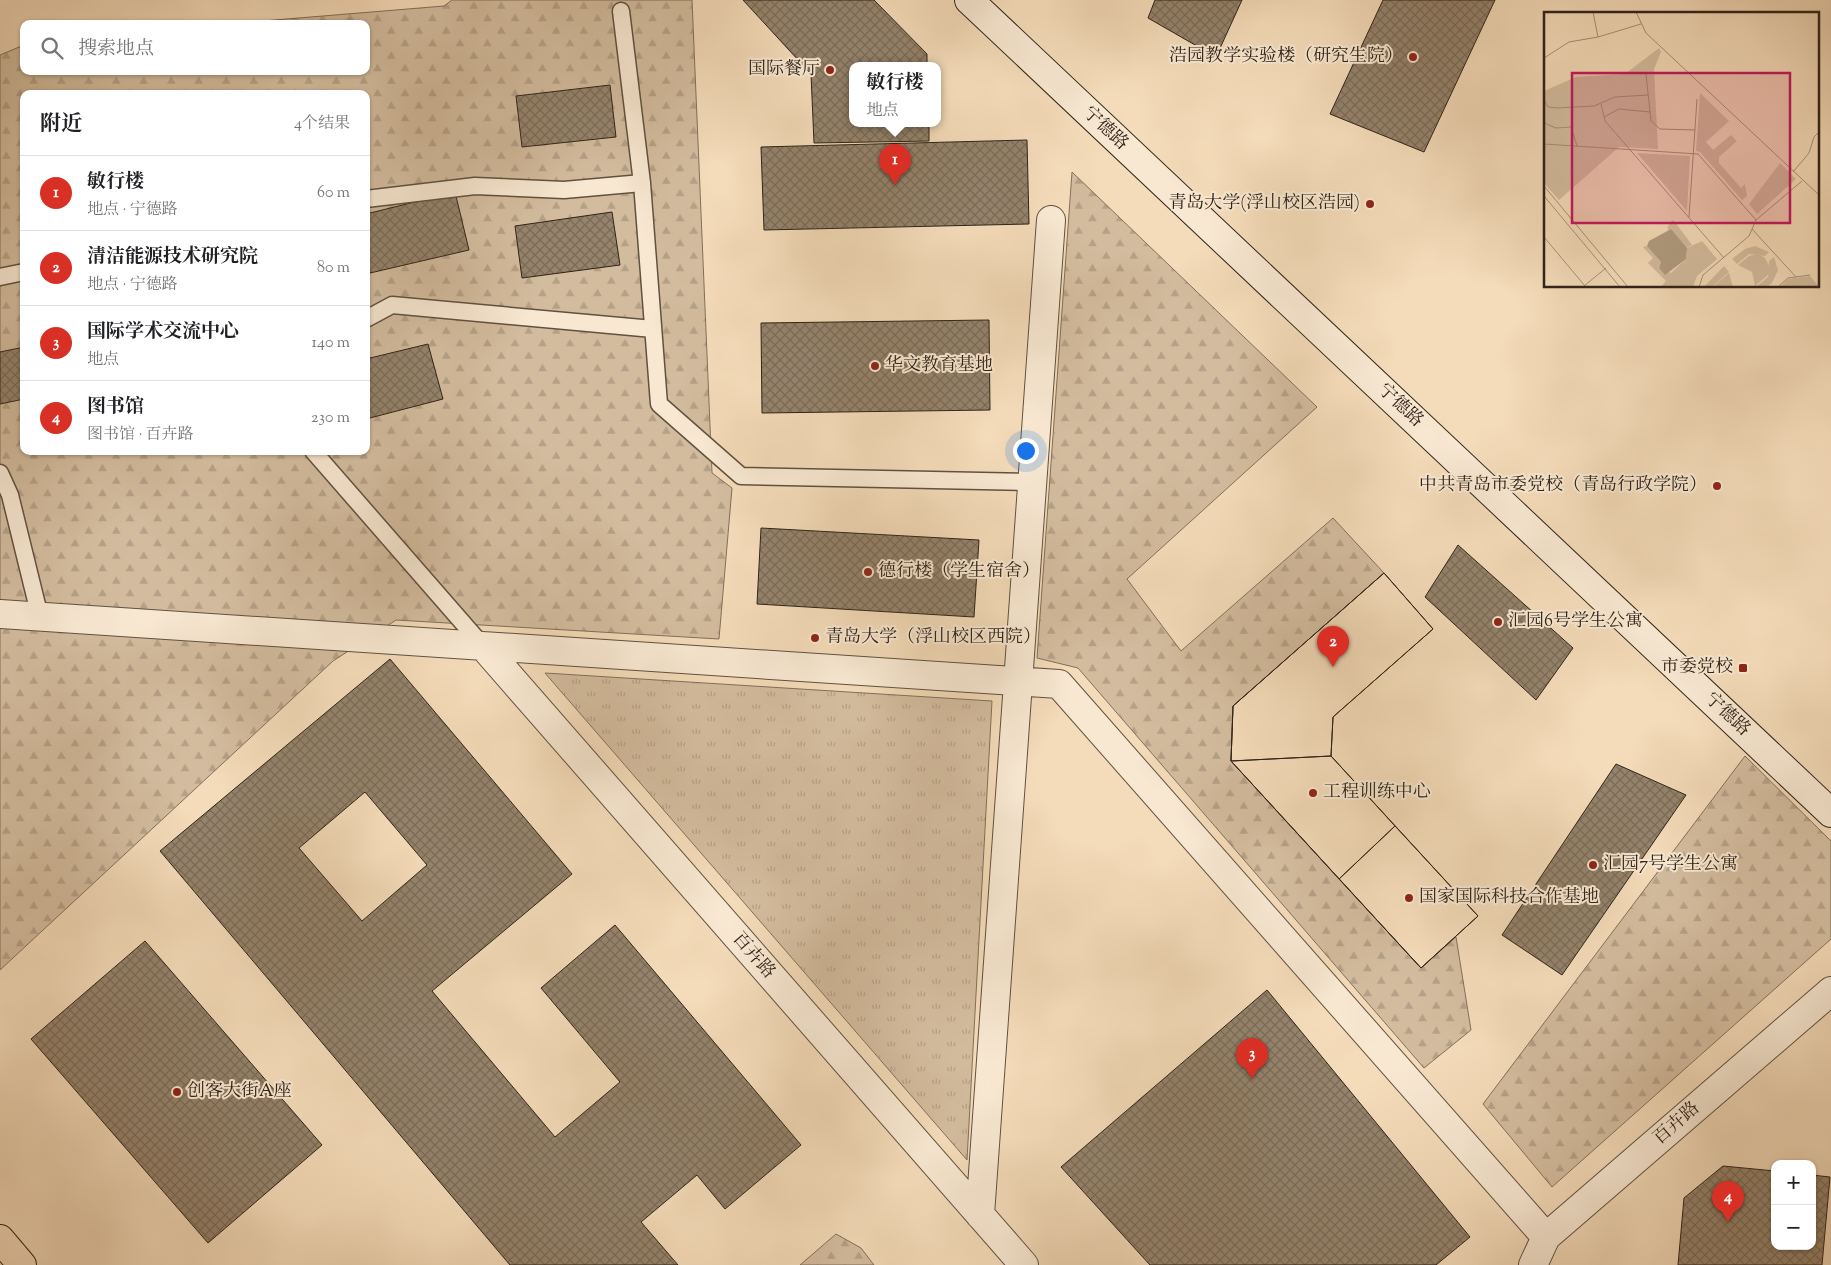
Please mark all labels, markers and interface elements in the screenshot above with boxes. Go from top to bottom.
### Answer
inset map [1544,12,1818,288]
search box [20,20,370,75]
icon: search [38,34,66,62]
text: 搜索地点 [78,36,154,63]
place label: 浩园教学实验楼（研究生院） [1169,44,1403,70]
marker: 浩园教学实验楼（研究生院） [1407,51,1419,63]
place label: 国际餐厅 [748,57,820,83]
popup [849,62,941,127]
marker: 国际餐厅 [824,64,836,76]
text: 敏行楼 [866,70,924,97]
text: 地点 [866,100,899,123]
street label: 宁德路 [1076,101,1134,157]
text: 附近 [40,110,82,140]
text: 4个结果 [294,113,350,136]
pin: 1 [879,144,911,185]
text: 敏行楼 [87,169,144,196]
text: 1 [53,182,59,205]
text: 60 m [317,182,350,205]
place label: 青岛大学(浮山校区浩园) [1168,191,1360,217]
marker: 青岛大学(浮山校区浩园) [1364,198,1376,210]
text: 地点 · 宁德路 [87,199,178,222]
text: 清洁能源技术研究院 [87,244,258,271]
text: 2 [52,257,60,280]
text: 80 m [317,257,350,280]
text: 地点 · 宁德路 [87,274,178,297]
text: 国际学术交流中心 [87,319,239,346]
text: 3 [53,332,59,355]
text: 140 m [312,332,350,355]
text: 地点 [87,349,119,372]
place label: 华文教育基地 [885,353,993,379]
marker: 华文教育基地 [869,360,881,372]
street label: 宁德路 [1371,378,1429,434]
text: 图书馆 [87,394,144,421]
text: 4 [52,407,60,430]
text: 230 m [311,407,350,430]
text: 图书馆 · 百卉路 [87,424,194,447]
your location [1013,438,1039,464]
place label: 中共青岛市委党校（青岛行政学院） [1419,473,1707,499]
marker: 中共青岛市委党校（青岛行政学院） [1711,480,1723,492]
place label: 德行楼（学生宿舍） [878,559,1040,585]
marker: 德行楼（学生宿舍） [862,566,874,578]
place label: 汇园6号学生公寓 [1508,609,1643,635]
marker: 汇园6号学生公寓 [1492,616,1504,628]
place label: 青岛大学（浮山校区西院） [825,625,1041,651]
pin: 2 [1317,626,1349,667]
marker: 青岛大学（浮山校区西院） [809,632,821,644]
place label: 市委党校 [1661,655,1733,681]
marker: 市委党校 [1737,662,1749,674]
street label: 宁德路 [1698,687,1756,743]
place label: 工程训练中心 [1323,780,1431,806]
marker: 工程训练中心 [1307,787,1319,799]
place label: 汇园7号学生公寓 [1603,852,1738,878]
marker: 汇园7号学生公寓 [1587,859,1599,871]
place label: 国家国际科技合作基地 [1419,885,1599,911]
marker: 国家国际科技合作基地 [1403,892,1415,904]
street label: 百卉路 [725,927,781,985]
pin: 3 [1236,1038,1268,1079]
place label: 创客大街A座 [187,1079,292,1105]
marker: 创客大街A座 [171,1086,183,1098]
street label: 百卉路 [1648,1096,1706,1152]
map controls [1771,1160,1816,1250]
button: + [1771,1160,1816,1205]
pin: 4 [1712,1181,1744,1222]
button: − [1771,1205,1816,1250]

